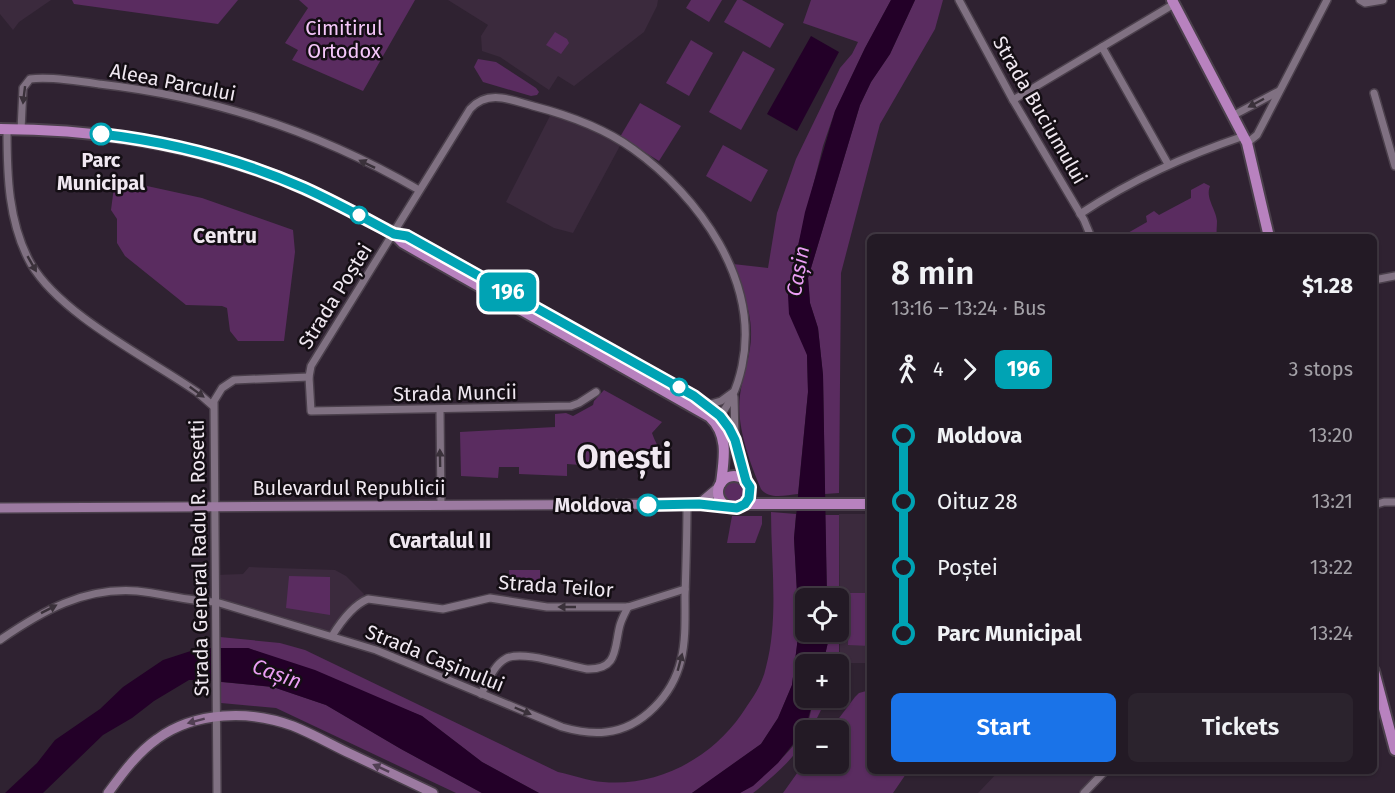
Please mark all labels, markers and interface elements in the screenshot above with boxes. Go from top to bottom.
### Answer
park label: Cimitirul Ortodox [305,16,383,63]
street label: Strada Buciumului [988,32,1092,188]
street label: Aleea Parcului [108,58,238,106]
one-way arrow [19,86,28,105]
one-way arrow [1248,98,1265,108]
marker: Parc Municipal [90,123,112,145]
place label: Parc Municipal [57,148,145,195]
one-way arrow [358,159,376,169]
unlabelled marker [350,206,368,224]
district label: Centru [193,223,257,249]
street label: Strada Poștei [293,239,378,354]
water label: Cașin [781,244,815,298]
text: 8 min [891,253,974,293]
one-way arrow [27,256,37,273]
line badge: 196 [474,272,542,312]
text: $1.28 [1302,272,1353,299]
text: 196 [491,279,525,305]
text: 13:16 – 13:24 · Bus [891,296,1046,320]
icon: walk [891,353,924,386]
icon: forward [953,353,986,386]
text: 196 [1007,356,1040,382]
text: 4 [933,357,944,381]
text: 3 stops [1289,357,1353,381]
unlabelled marker [670,378,688,396]
street label: Strada Muncii [393,380,517,406]
one-way arrow [189,386,204,398]
street label: Strada General Radu R. Rosetti [185,419,213,697]
text: Moldova [937,422,1022,449]
text: 13:20 [1309,423,1353,447]
district label: Onești [576,438,672,479]
one-way arrow [435,448,445,467]
street label: Bulevardul Republicii [252,476,446,500]
text: Oituz 28 [937,488,1018,515]
text: 13:21 [1312,489,1353,513]
place label: Moldova [554,493,632,517]
marker: Moldova [637,494,659,516]
district label: Cvartalul II [389,528,491,554]
text: Poștei [937,554,998,581]
text: 13:22 [1310,555,1353,579]
street label: Strada Teilor [498,570,615,602]
map controls [795,588,849,774]
button: locate [795,588,849,642]
one-way arrow [557,602,576,612]
one-way arrow [41,604,58,614]
street label: Strada Cașinului [362,619,508,698]
text: Parc Municipal [937,620,1082,647]
text: 13:24 [1310,621,1353,645]
water label: Cașin [249,653,305,695]
one-way arrow [675,653,685,671]
button: + [795,654,849,708]
button: Start [891,693,1116,762]
button: Tickets [1128,693,1353,762]
one-way arrow [514,707,531,716]
one-way arrow [187,716,206,726]
button: − [795,720,849,774]
one-way arrow [372,763,389,772]

